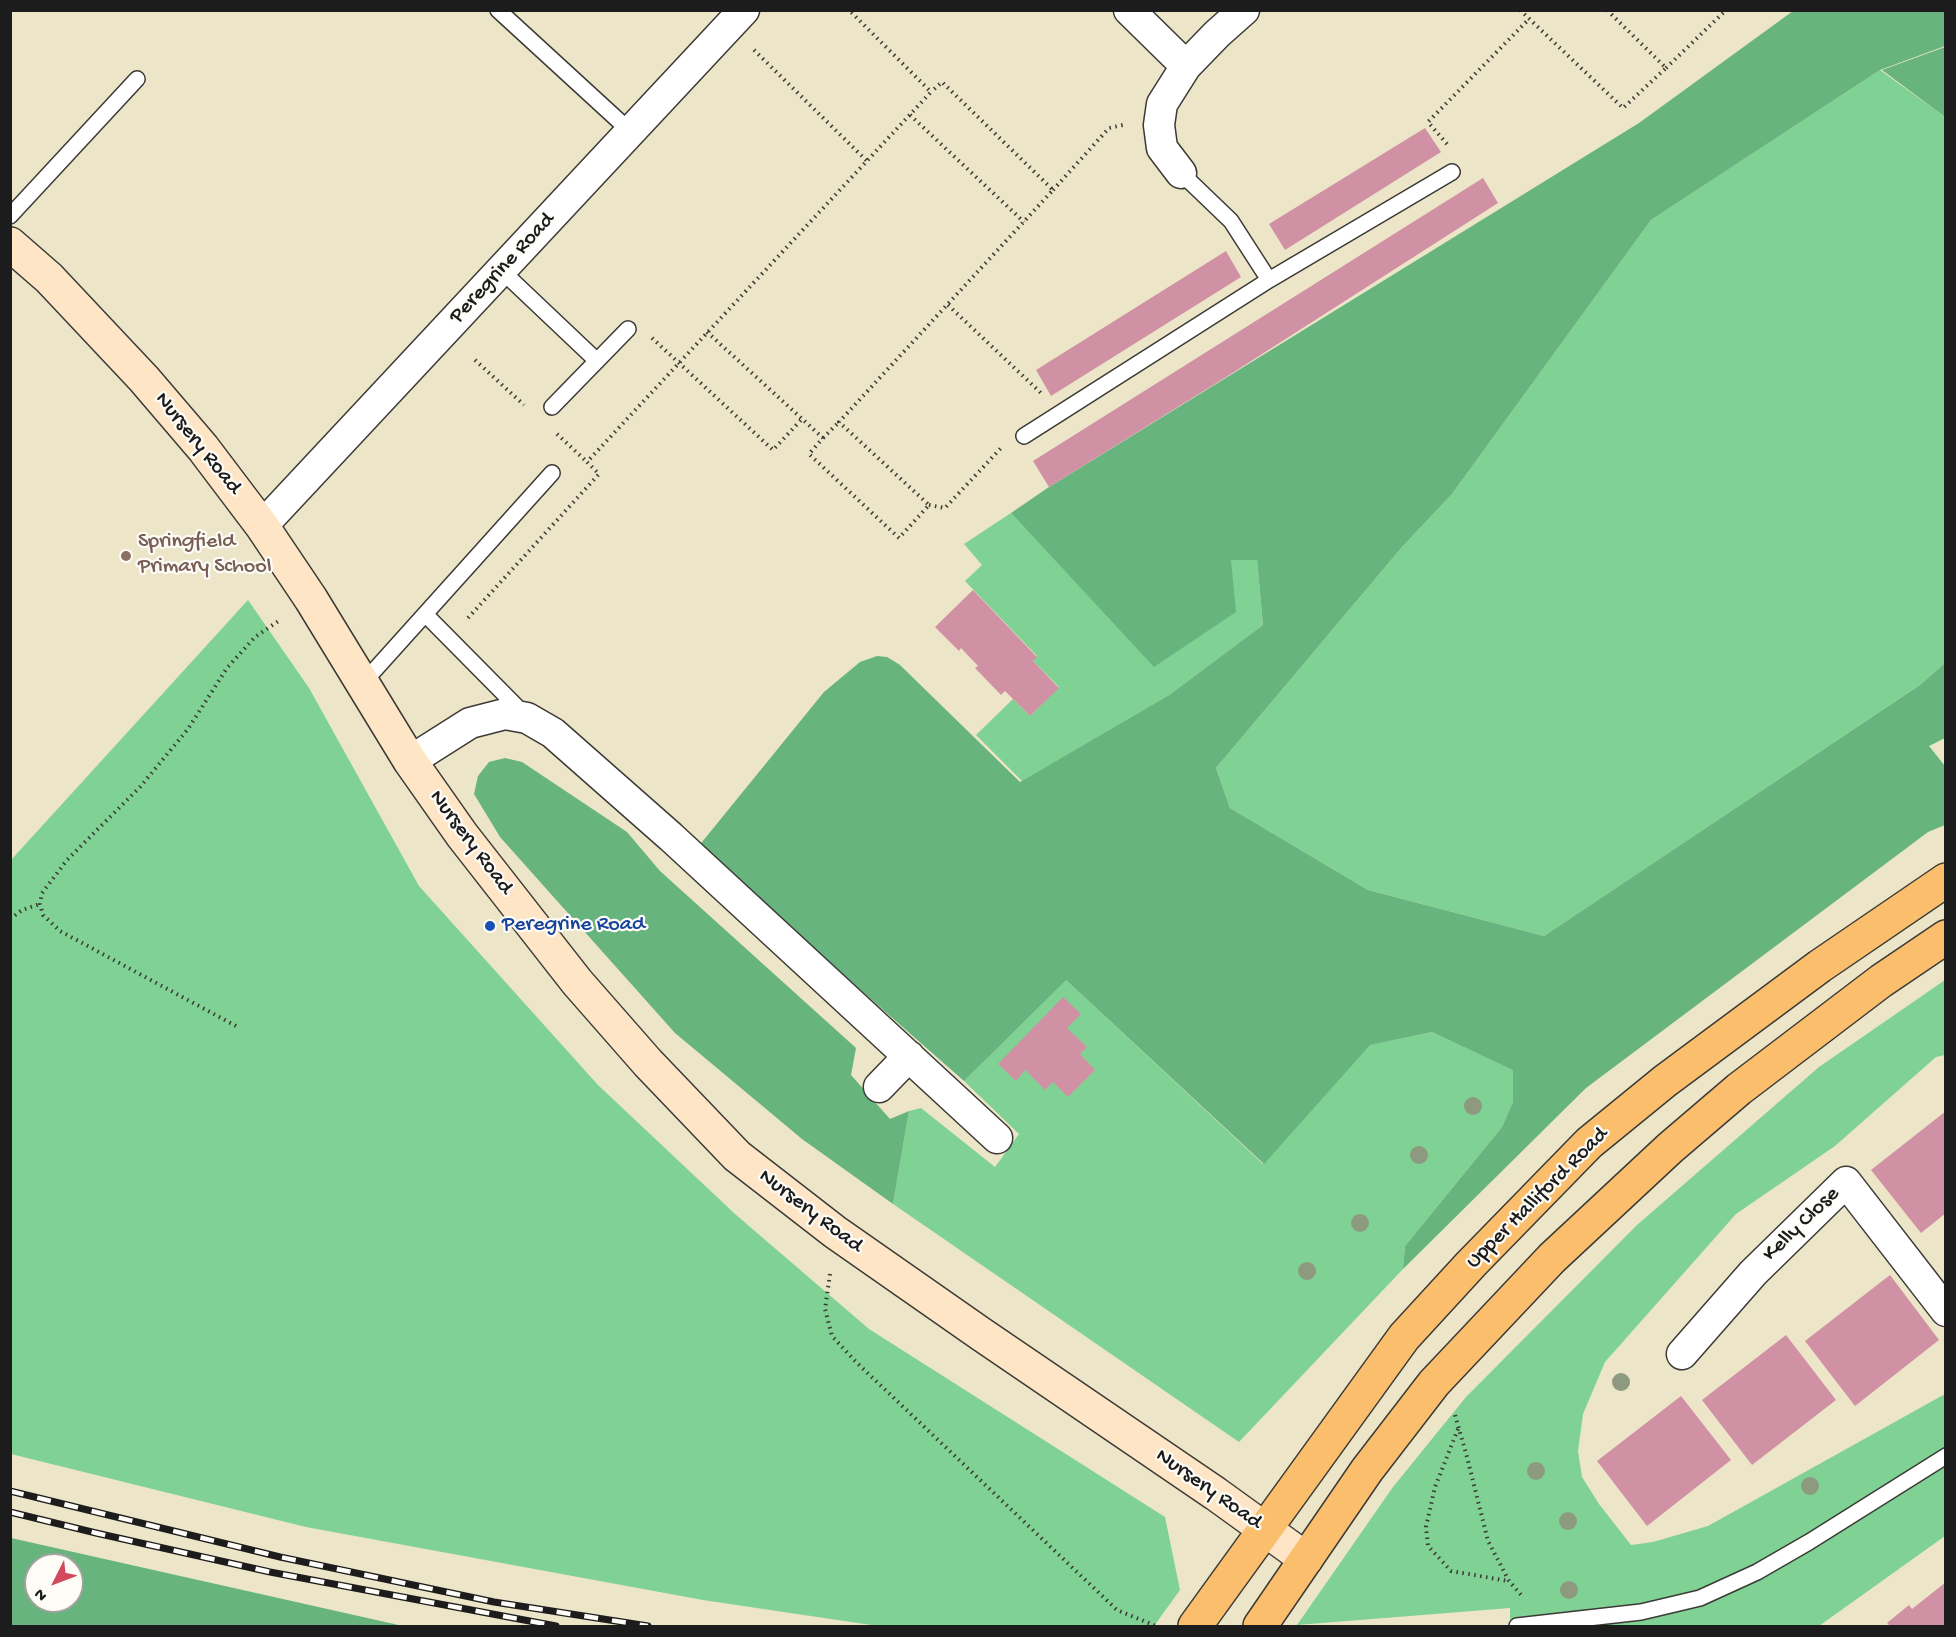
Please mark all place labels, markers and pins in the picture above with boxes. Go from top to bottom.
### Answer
place label: Springfield Primary School [138,530,272,582]
marker: Springfield Primary School [119,549,133,563]
place label: Peregrine Road [502,913,645,939]
marker: Peregrine Road [483,919,497,933]

